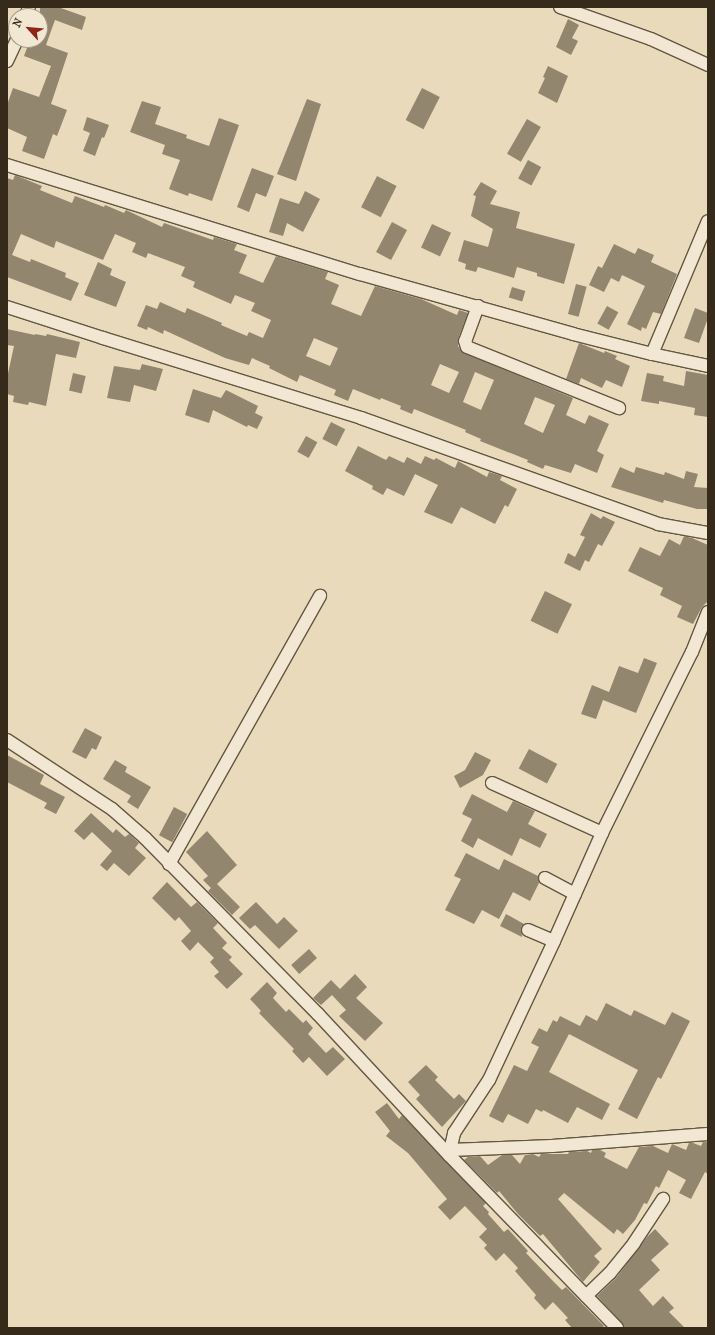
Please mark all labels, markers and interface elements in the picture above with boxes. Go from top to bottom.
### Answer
north arrow [8,8,48,48]
text: N [10,16,25,29]

